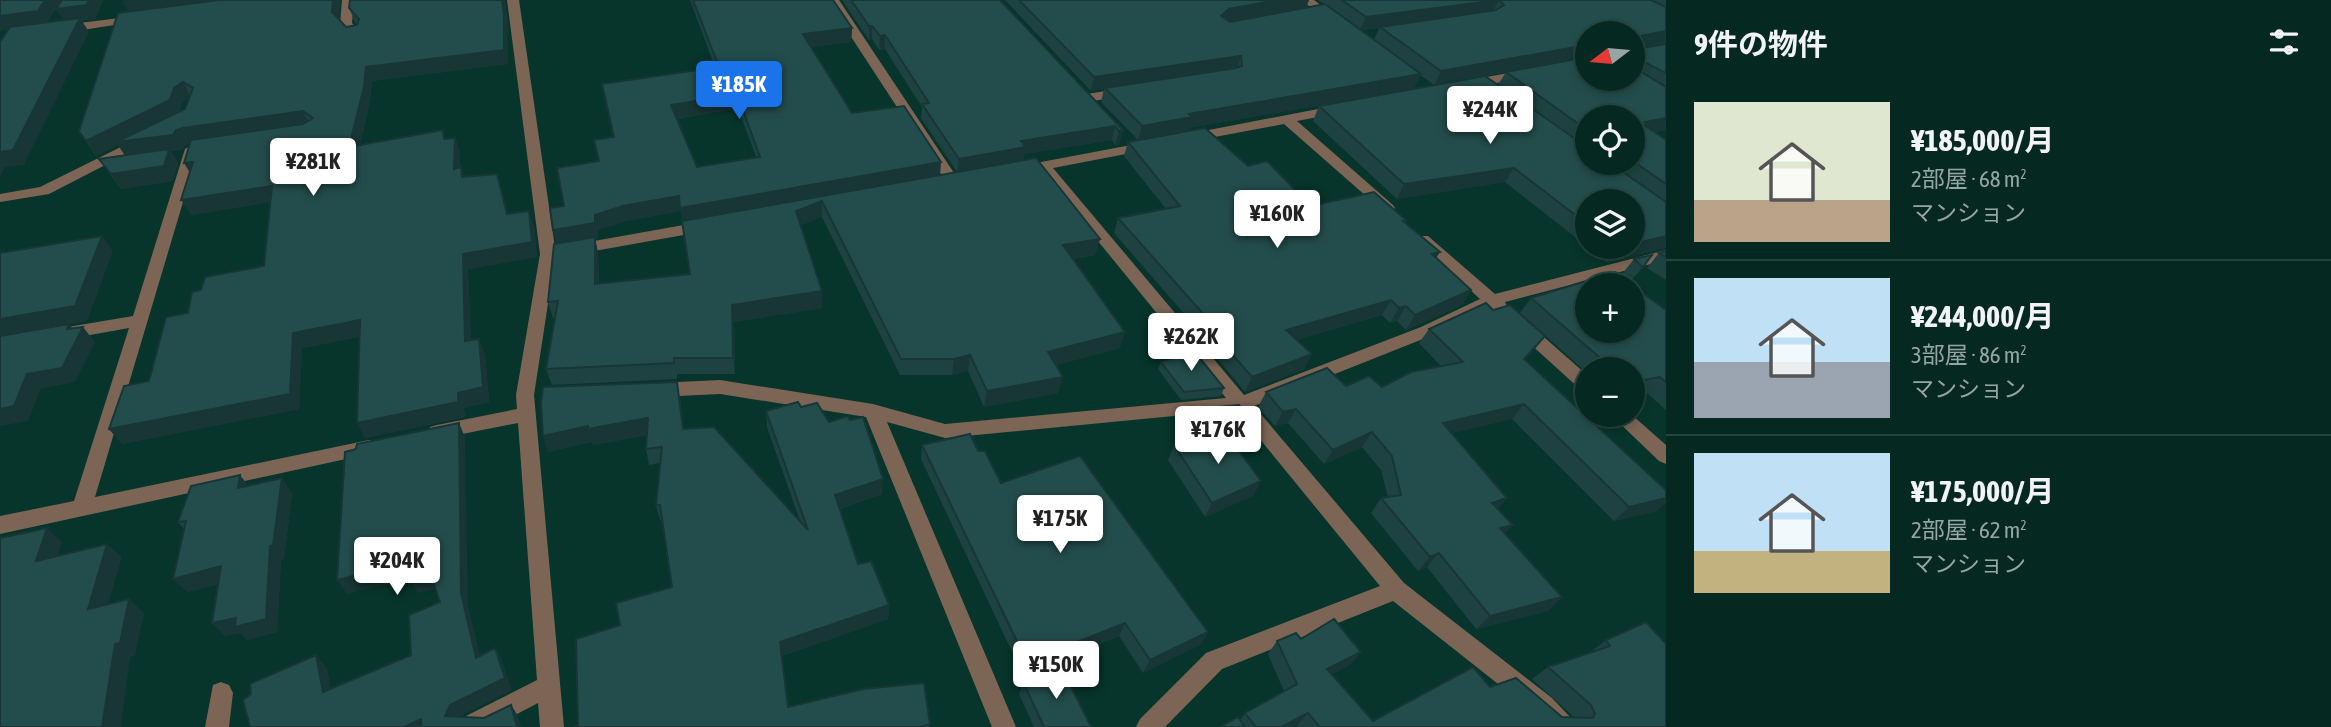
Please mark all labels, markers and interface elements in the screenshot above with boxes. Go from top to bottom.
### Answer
north arrow [1575,21,1645,91]
map controls [1575,21,1645,427]
icon: filters [2265,23,2303,61]
text: 9件の物件 [1694,27,1828,61]
pin: ¥185K [690,61,788,121]
text: ¥185K [712,71,766,97]
pin: ¥244K [1441,86,1539,146]
text: ¥244K [1463,96,1517,122]
button: locate [1575,105,1645,175]
text: ¥185,000/月 [1911,123,2054,157]
icon: home [1750,130,1834,214]
pin: ¥281K [264,138,362,198]
text: ¥281K [286,148,340,174]
text: 2部屋 · 68 m² [1911,166,2027,192]
button: layers [1575,189,1645,259]
pin: ¥160K [1228,190,1326,250]
text: ¥160K [1250,200,1304,226]
text: マンション [1911,200,2026,226]
button: + [1575,273,1645,343]
text: ¥244,000/月 [1911,299,2054,333]
icon: home [1750,306,1834,390]
pin: ¥262K [1142,314,1240,373]
text: ¥262K [1164,323,1218,349]
text: 3部屋 · 86 m² [1911,342,2027,368]
button: − [1575,357,1645,427]
text: マンション [1911,376,2026,402]
pin: ¥176K [1169,406,1267,466]
text: ¥176K [1191,416,1245,442]
text: ¥175,000/月 [1911,474,2054,508]
icon: home [1750,481,1834,565]
pin: ¥175K [1011,496,1109,555]
text: ¥175K [1033,505,1087,531]
text: 2部屋 · 62 m² [1911,517,2027,543]
pin: ¥204K [348,538,446,597]
text: ¥204K [370,547,424,573]
text: マンション [1911,551,2026,577]
pin: ¥150K [1007,642,1105,701]
text: ¥150K [1029,651,1083,677]

